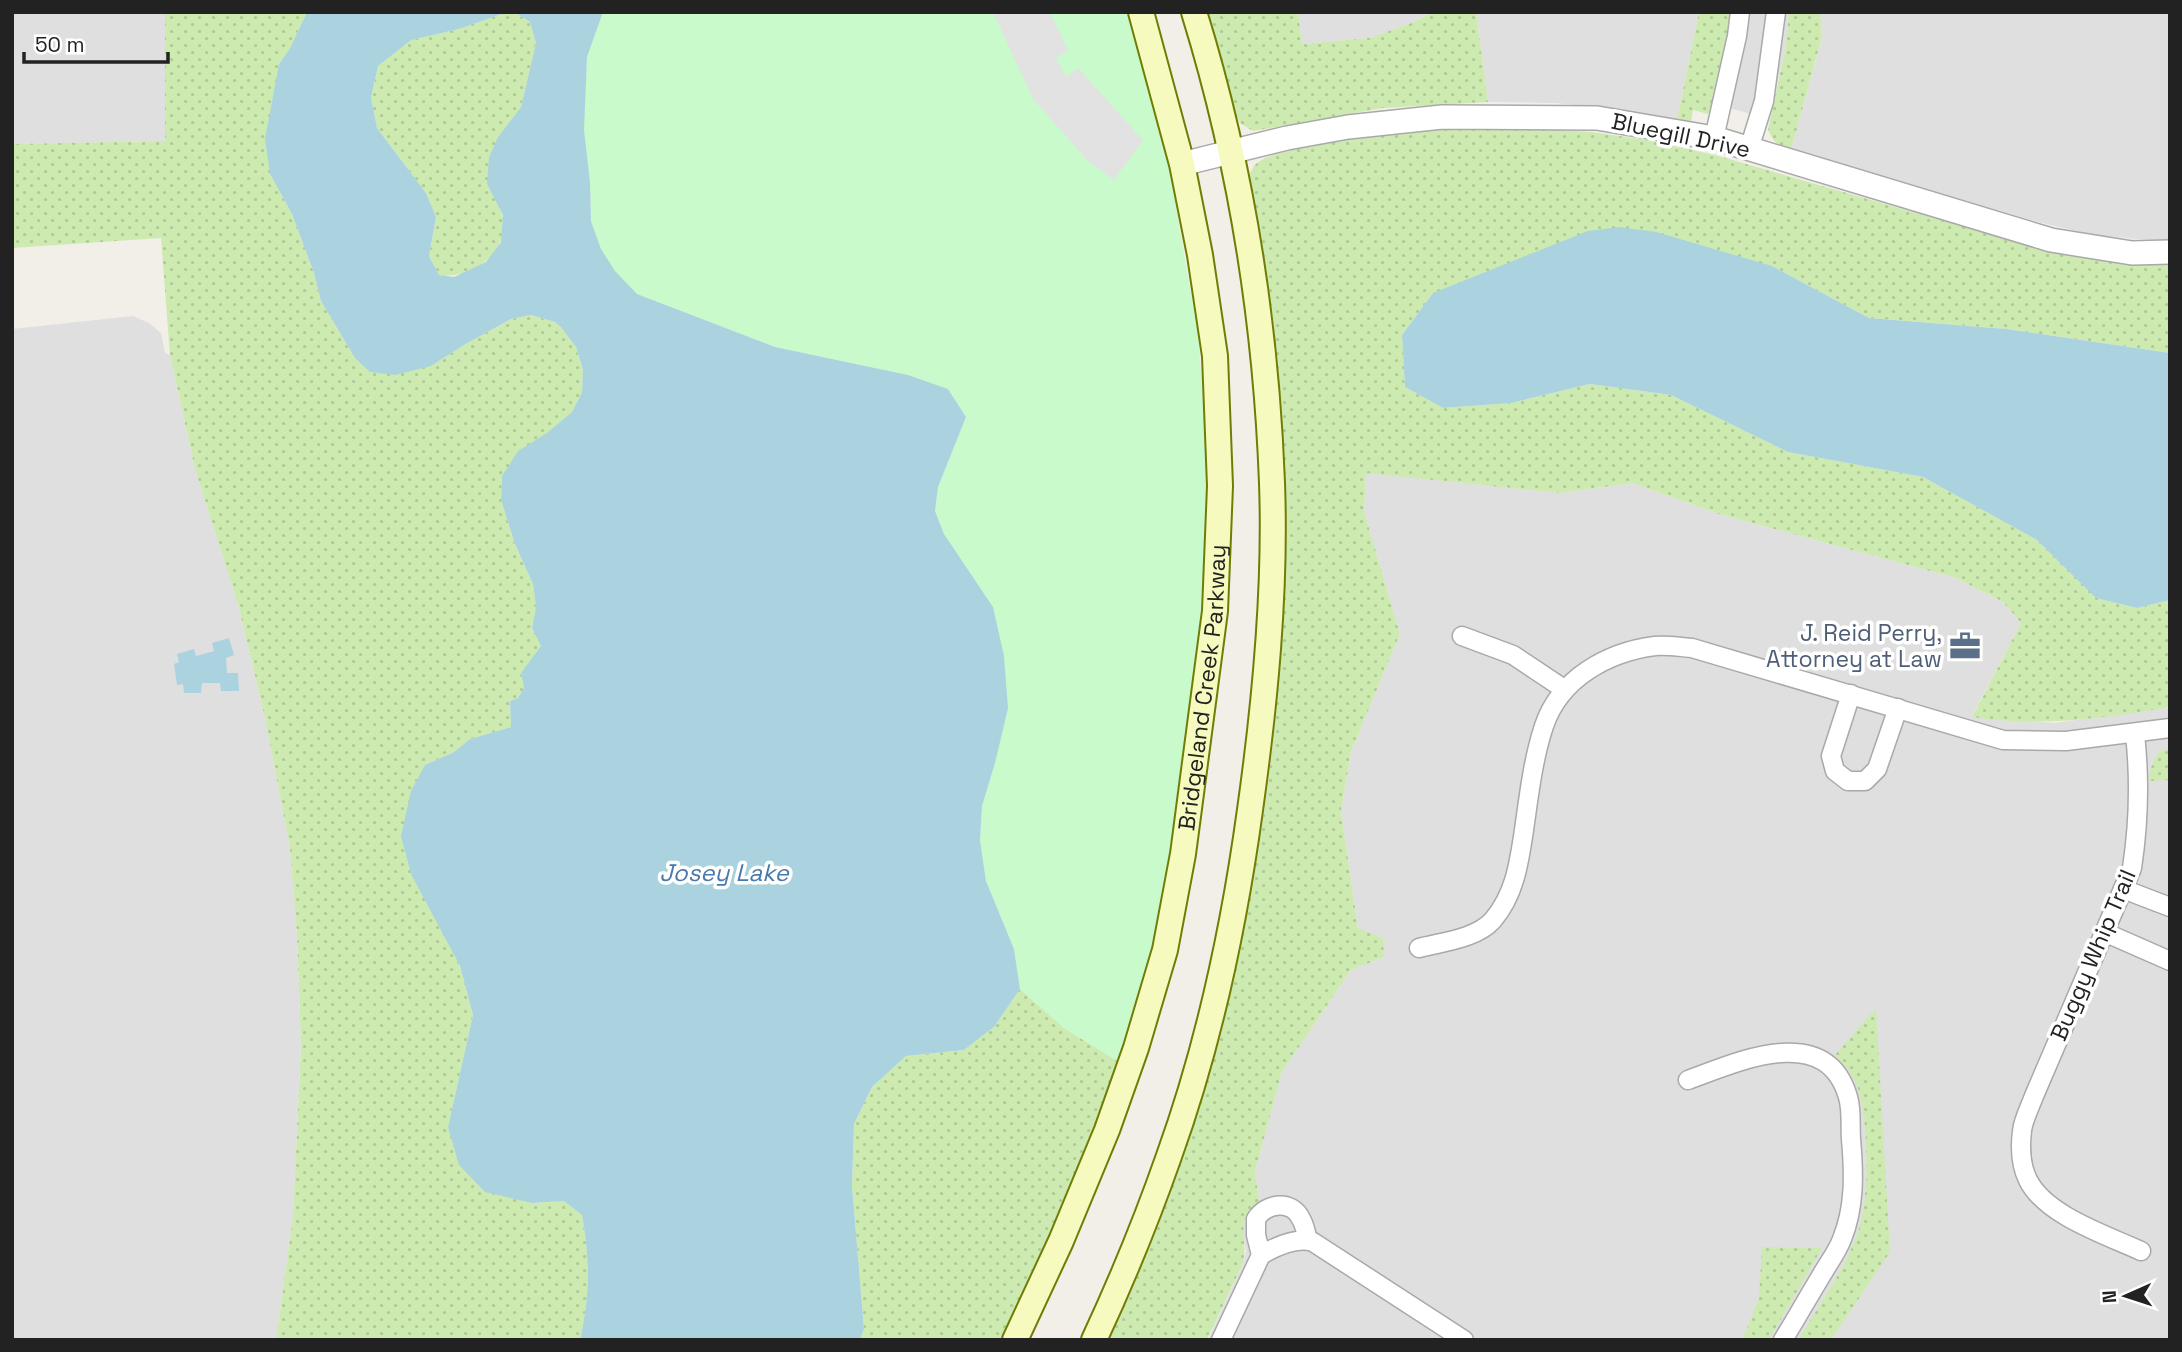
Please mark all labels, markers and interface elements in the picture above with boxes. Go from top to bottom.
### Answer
scale bar [24,21,168,65]
text: 50 m [35,31,85,58]
street label: Bluegill Drive [1609,106,1753,164]
street label: Bridgeland Creek Parkway [1171,544,1233,832]
place label: J. Reid Perry, Attorney at Law [1766,618,1942,674]
office icon: J. Reid Perry, Attorney at Law [1948,629,1982,663]
water label: Josey Lake [659,857,790,888]
street label: Buggy Whip Trail [2043,865,2143,1045]
north arrow [2091,1261,2161,1331]
text: N [2097,1290,2122,1304]

